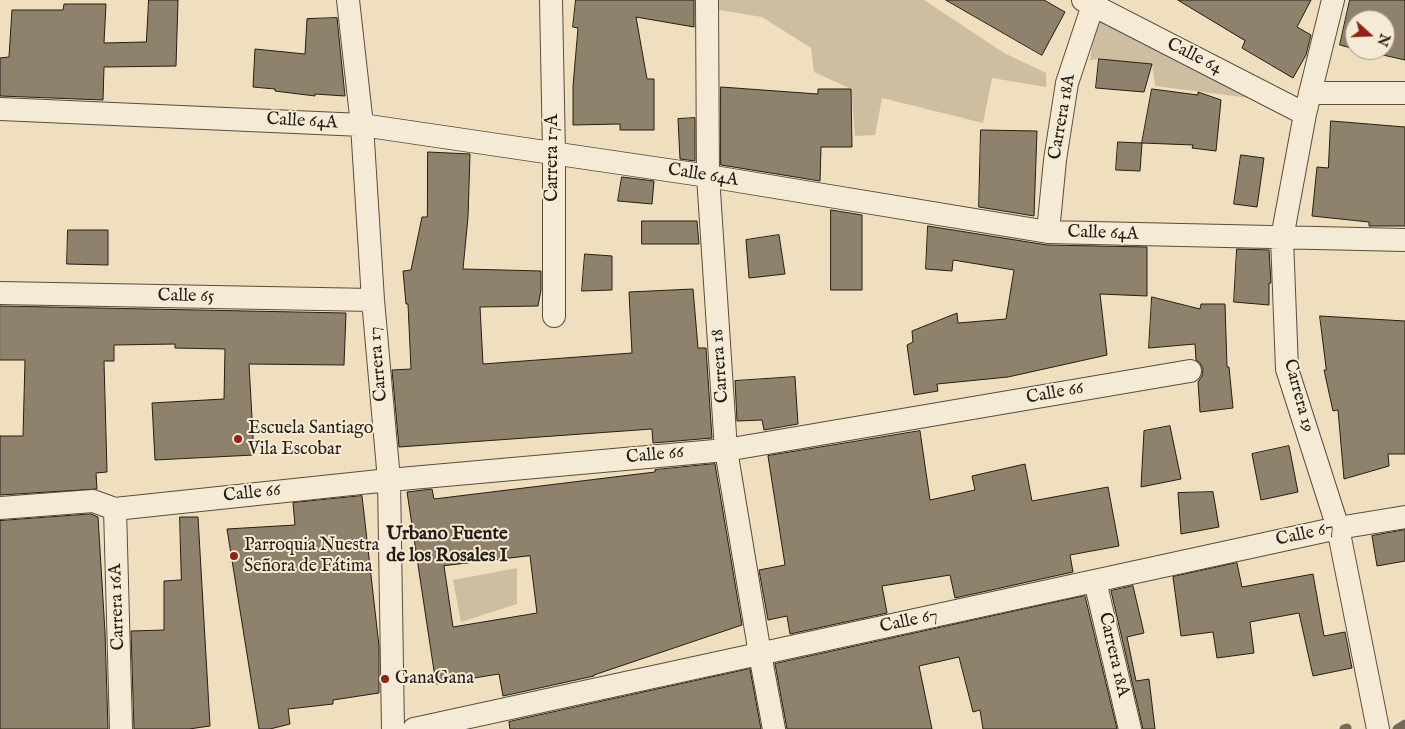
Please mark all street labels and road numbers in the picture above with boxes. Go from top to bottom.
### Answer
street label: Calle 64 [1163,34,1225,80]
street label: Carrera 18A [1045,73,1081,161]
street label: Calle 64A [266,109,338,135]
street label: Carrera 17A [542,114,564,202]
street label: Calle 64A [666,160,740,192]
street label: Calle 64A [1067,222,1139,246]
street label: Calle 65 [157,286,215,308]
street label: Carrera 17 [365,325,393,403]
street label: Carrera 18 [708,328,734,404]
street label: Carrera 19 [1278,357,1318,435]
street label: Calle 66 [1025,378,1085,410]
street label: Calle 66 [625,443,685,469]
street label: Calle 66 [222,480,282,508]
street label: Calle 67 [1274,518,1336,552]
street label: Carrera 16A [106,563,130,651]
street label: Calle 67 [878,605,940,639]
street label: Carrera 18A [1093,610,1133,700]

